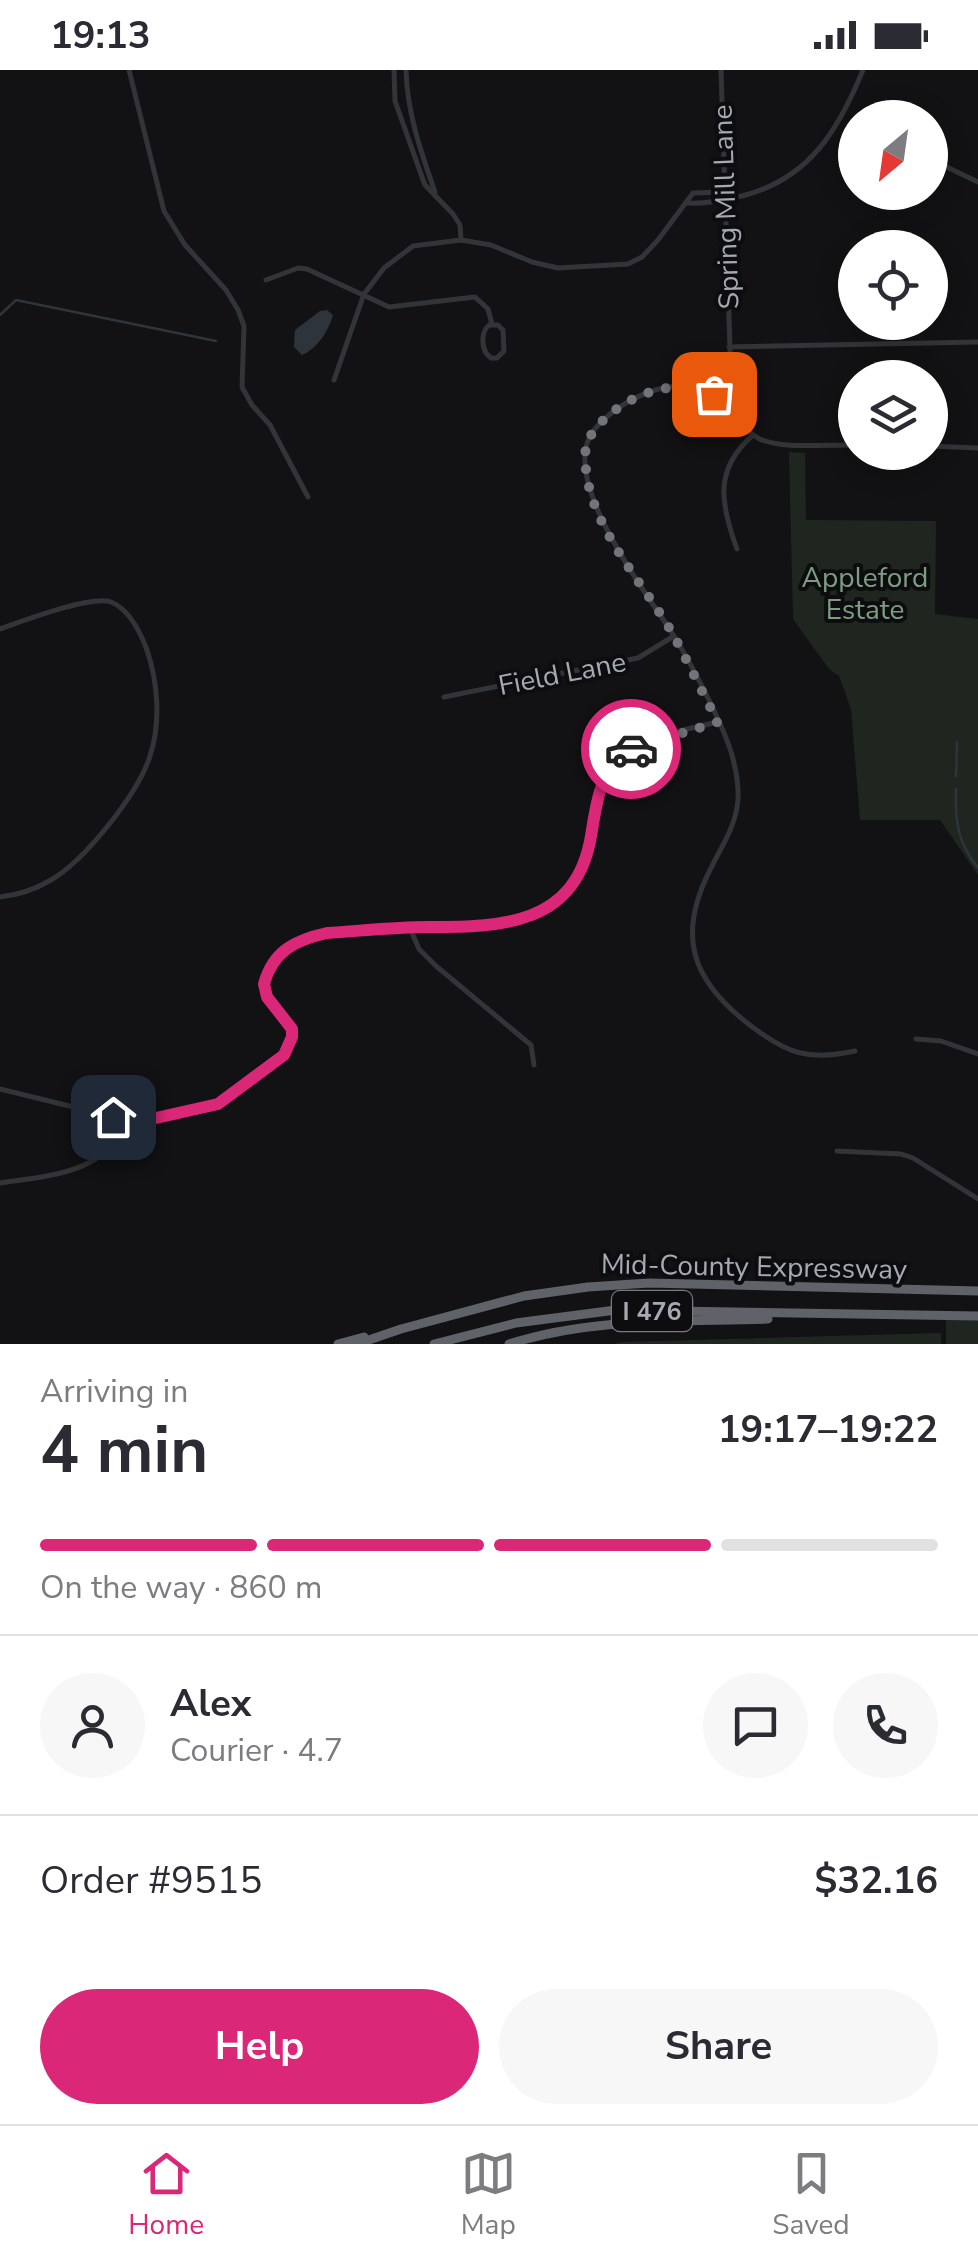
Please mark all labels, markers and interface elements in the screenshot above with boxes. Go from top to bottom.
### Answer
text: 19:13 [50,10,151,61]
north arrow [838,100,948,210]
map controls [838,100,948,470]
street label: Spring Mill Lane [703,104,749,310]
button: locate [838,230,948,340]
pin [672,352,757,437]
button: layers [838,360,948,470]
icon: bag [687,367,742,422]
park label: Appleford Estate [802,559,928,629]
street label: Field Lane [495,643,629,705]
courier [581,699,681,799]
icon: car [604,722,659,777]
pin [71,1075,156,1160]
icon: home [86,1090,141,1145]
street label: Mid-County Expressway [600,1245,908,1289]
road number: I 476 [612,1291,692,1331]
text: Arriving in [40,1370,188,1413]
text: 19:17–19:22 [718,1404,938,1455]
text: 4 min [40,1406,208,1495]
text: On the way · 860 m [40,1566,322,1609]
button: person [40,1673,145,1778]
button: chat [703,1673,808,1778]
button: phone [833,1673,938,1778]
text: Alex [170,1678,251,1729]
text: Courier · 4.7 [170,1729,343,1772]
text: Order #9515 [40,1855,262,1906]
text: $32.16 [815,1855,938,1906]
button: Help [40,1989,479,2104]
button: Share [499,1989,938,2104]
tab: Home [128,2146,204,2244]
tab: Map [461,2146,516,2244]
tab: Saved [772,2146,850,2244]

